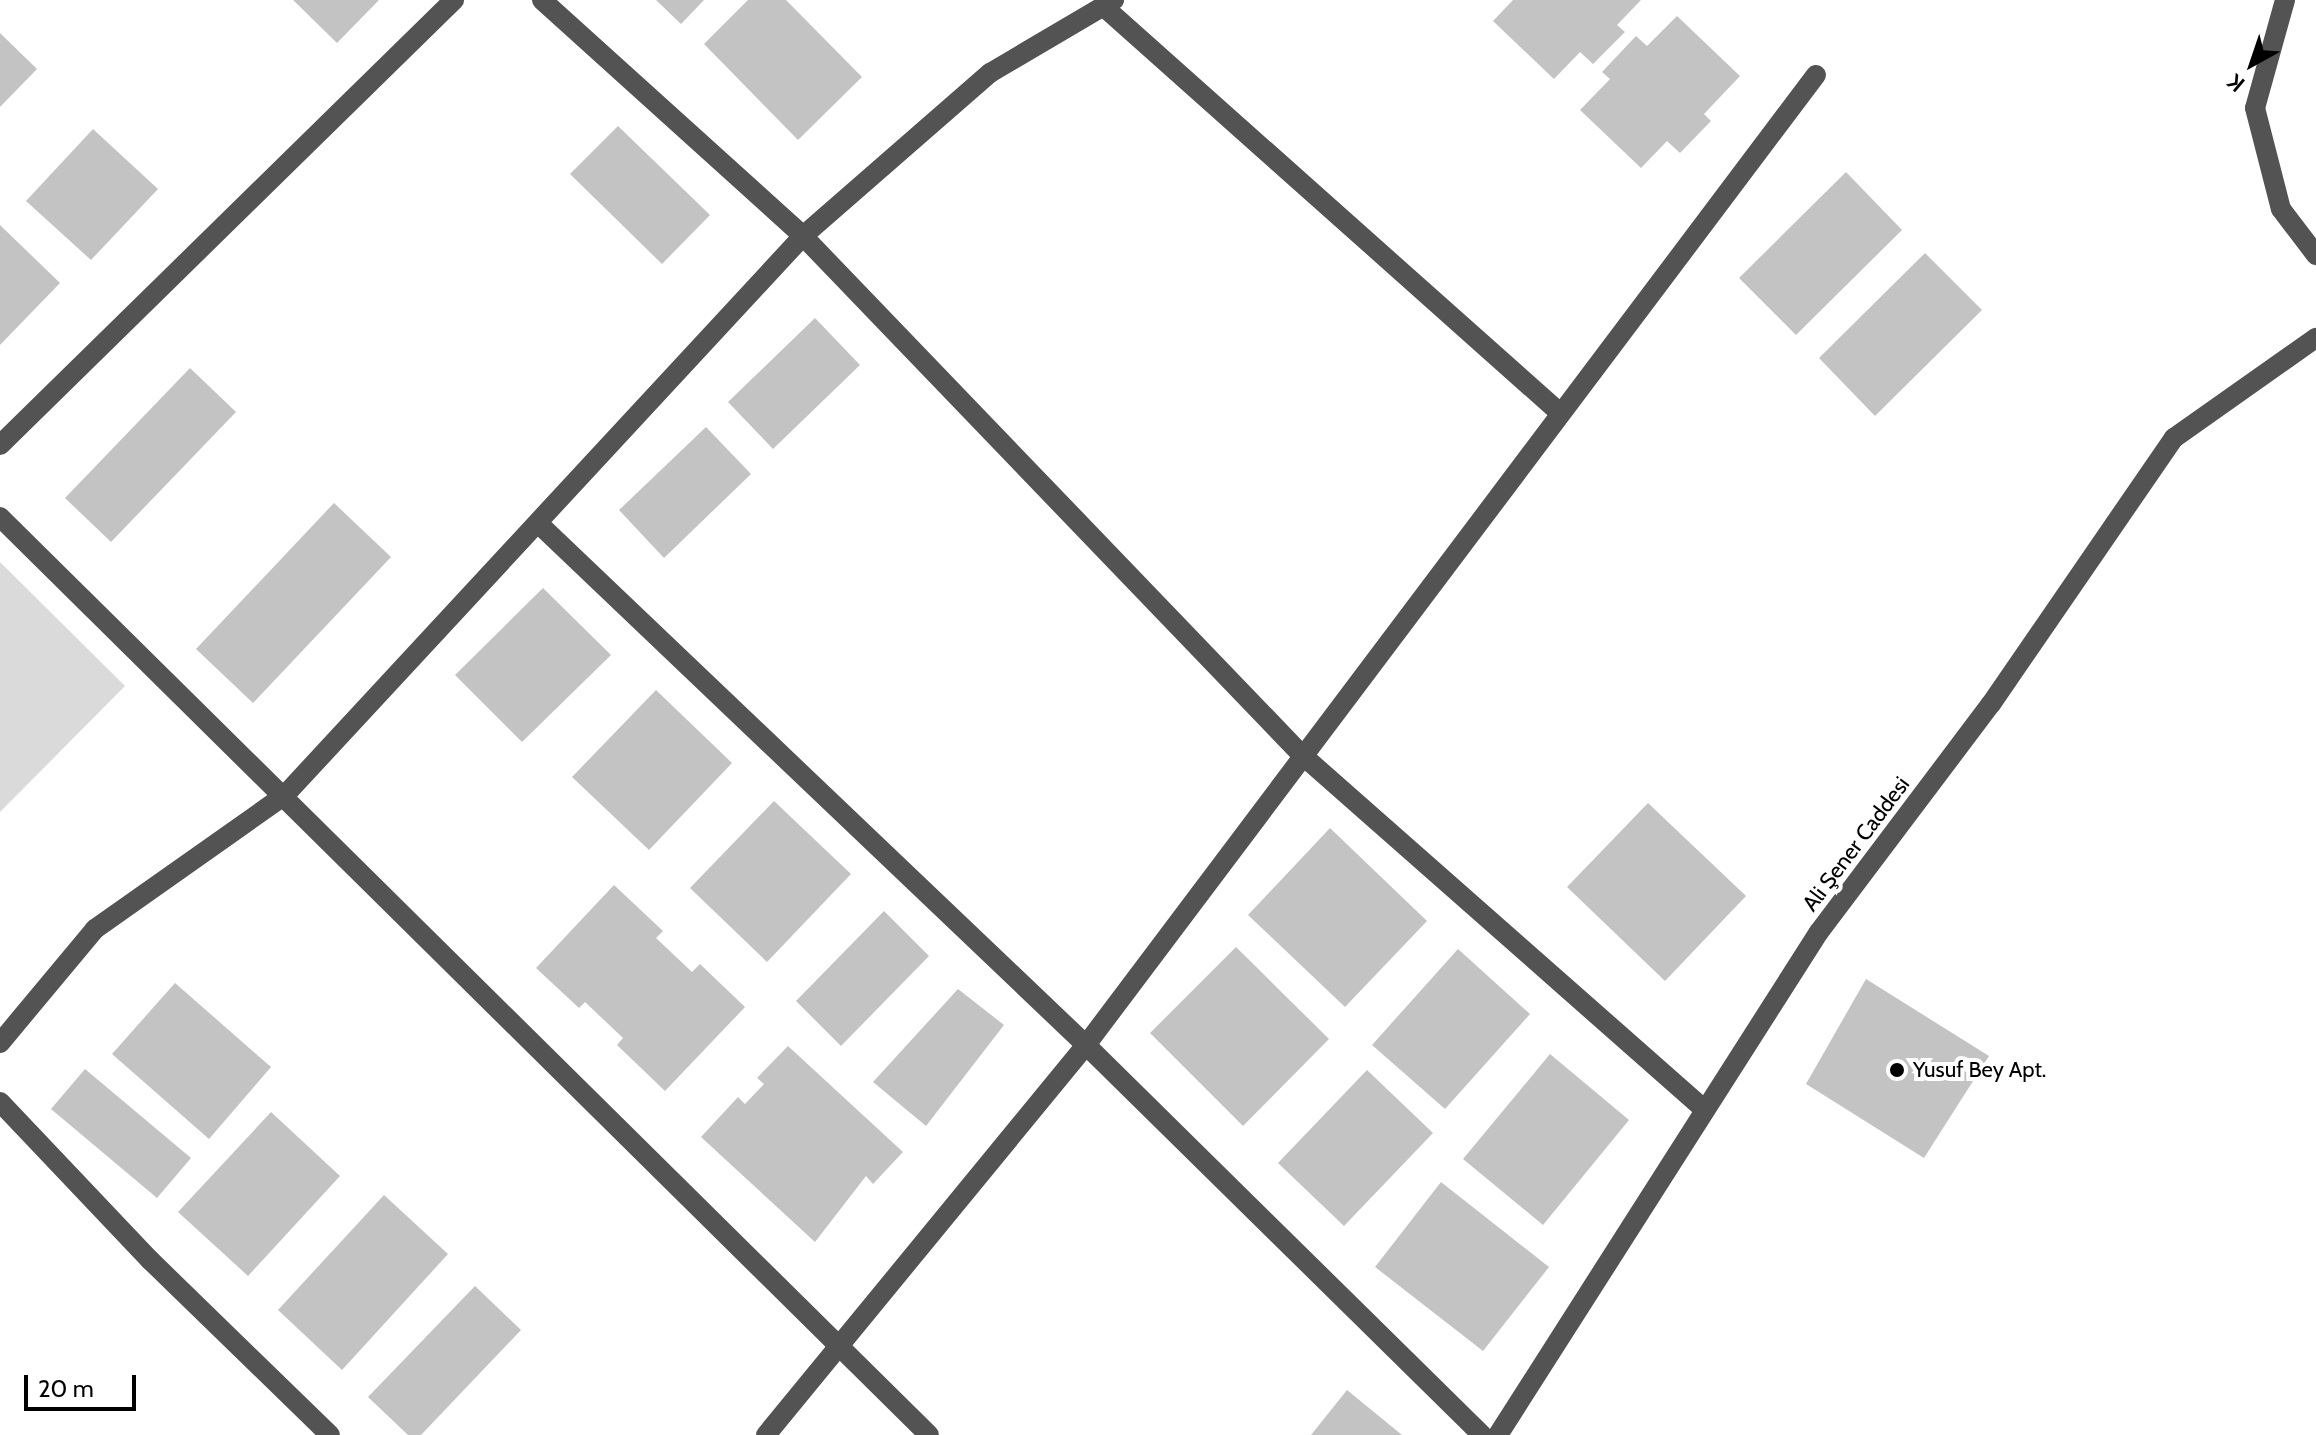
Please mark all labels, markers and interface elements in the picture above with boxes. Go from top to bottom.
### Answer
north arrow [2212,24,2292,104]
text: K [2222,68,2250,98]
street label: Ali Şener Caddesi [1797,772,1915,916]
place label: Yusuf Bey Apt. [1913,1057,2046,1083]
marker: Yusuf Bey Apt. [1888,1061,1906,1079]
scale bar [28,1359,140,1409]
text: 20 m [38,1374,94,1403]

